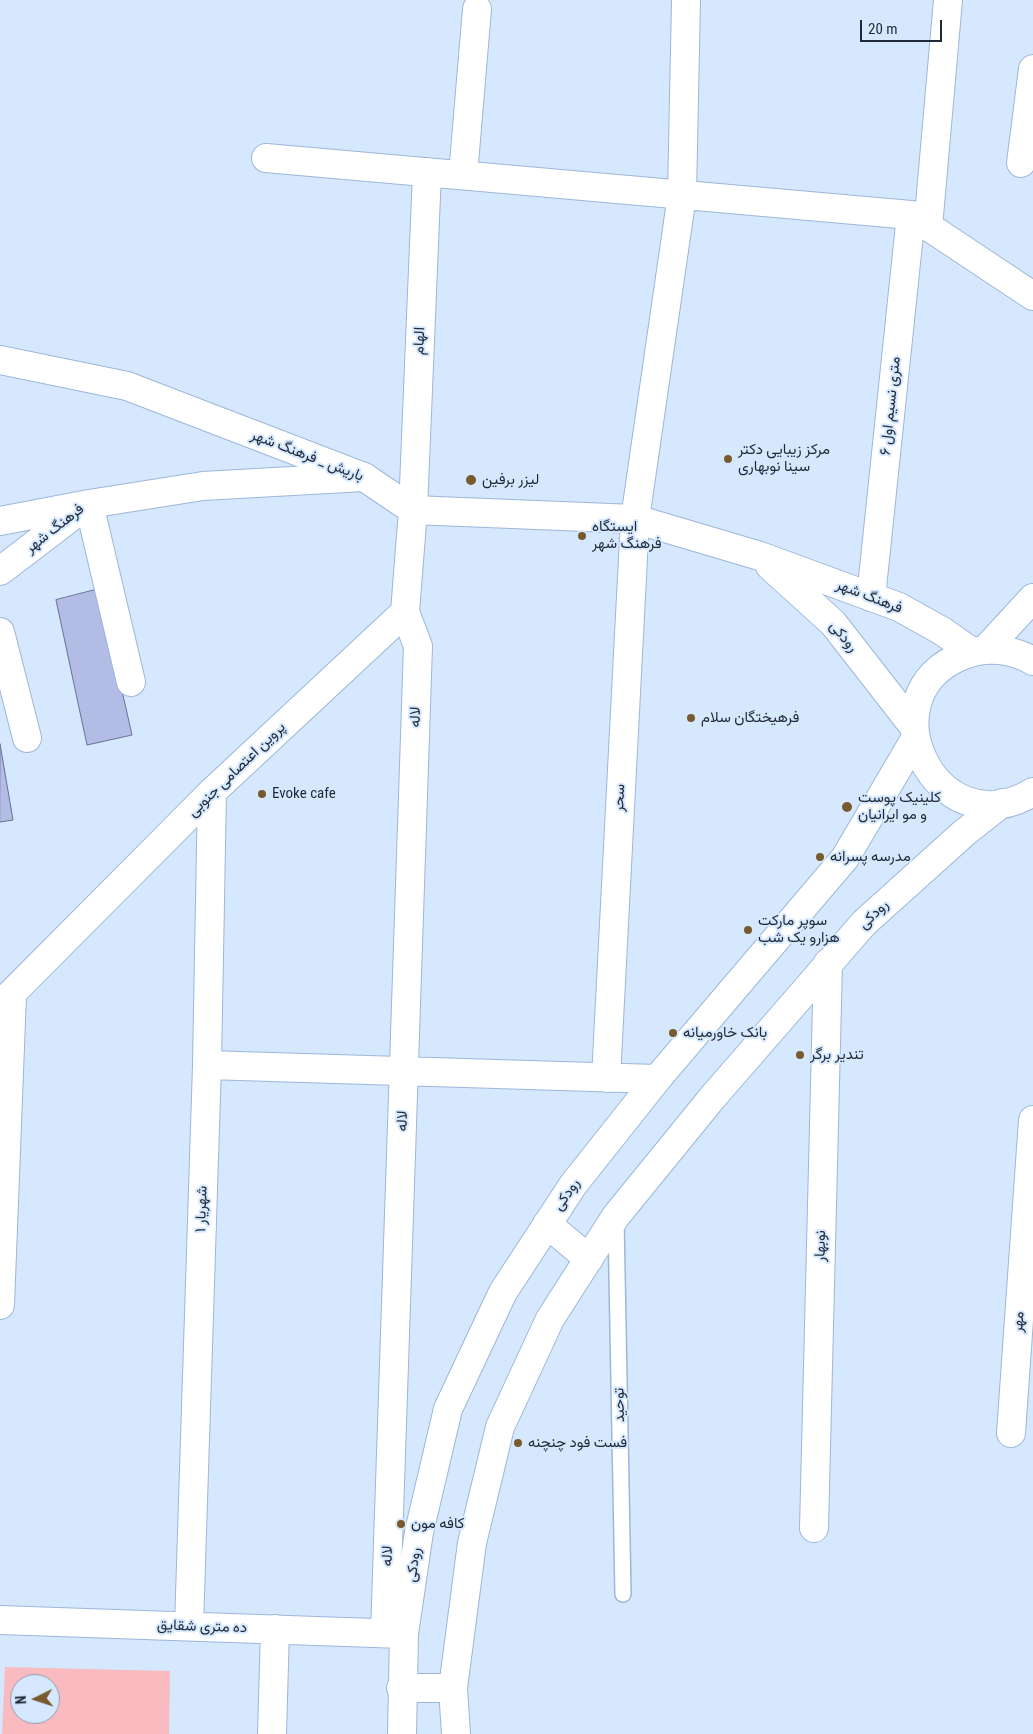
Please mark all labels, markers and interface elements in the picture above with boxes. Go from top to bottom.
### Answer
scale bar [863,10,946,42]
text: 20 m [868,20,898,38]
street label: الهام [411,327,429,355]
street label: ۶ متری نسیم اول [877,356,905,456]
street label: باریش _ فرهنگ شهر [248,426,366,486]
place label: مرکز زیبایی دکتر سینا نوبهاری [738,441,830,476]
marker: مرکز زیبایی دکتر سینا نوبهاری [722,453,734,465]
place label: لیزر برفین [482,471,539,489]
marker: لیزر برفین [464,473,478,487]
street label: فرهنگ شهر [22,500,88,558]
place label: ایستگاه فرهنگ شهر [592,518,662,553]
marker: ایستگاه فرهنگ شهر [576,530,588,542]
street label: فرهنگ شهر [833,576,905,618]
street label: رودکی [825,618,861,656]
street label: لاله [407,706,425,728]
place label: فرهیختگان سلام [701,709,799,727]
marker: فرهیختگان سلام [685,712,697,724]
street label: پروین اعتصامی جنوبی [184,719,290,821]
street label: سحر [610,784,630,812]
place label: Evoke cafe [272,785,336,803]
marker: Evoke cafe [256,788,268,800]
place label: کلینیک پوست و مو ایرانیان [858,789,941,824]
marker: کلینیک پوست و مو ایرانیان [840,800,854,814]
place label: مدرسه پسرانه [830,848,911,866]
marker: مدرسه پسرانه [814,851,826,863]
street label: رودکى [855,896,893,934]
place label: سوپر مارکت هزارو یک شب [758,912,840,947]
marker: سوپر مارکت هزارو یک شب [742,924,754,936]
place label: بانک خاورمیانه [683,1024,767,1042]
marker: بانک خاورمیانه [667,1027,679,1039]
place label: تندیر برگر [810,1046,864,1064]
marker: تندیر برگر [794,1049,806,1061]
street label: لاله [394,1110,412,1132]
street label: رودکى [550,1175,584,1215]
street label: شهریار ۱ [192,1185,212,1233]
street label: نوبهار [812,1230,830,1262]
street label: مهر [1009,1311,1029,1333]
street label: توحید [611,1387,629,1423]
place label: فست فود چنچنه [528,1434,627,1452]
marker: فست فود چنچنه [512,1437,524,1449]
place label: کافه مون [411,1515,464,1533]
marker: کافه مون [395,1518,407,1530]
street label: لاله [379,1545,397,1567]
street label: رودکى [403,1546,425,1584]
street label: ده متری شقایق [157,1616,247,1638]
north arrow [10,1674,60,1724]
text: N [13,1695,29,1705]

